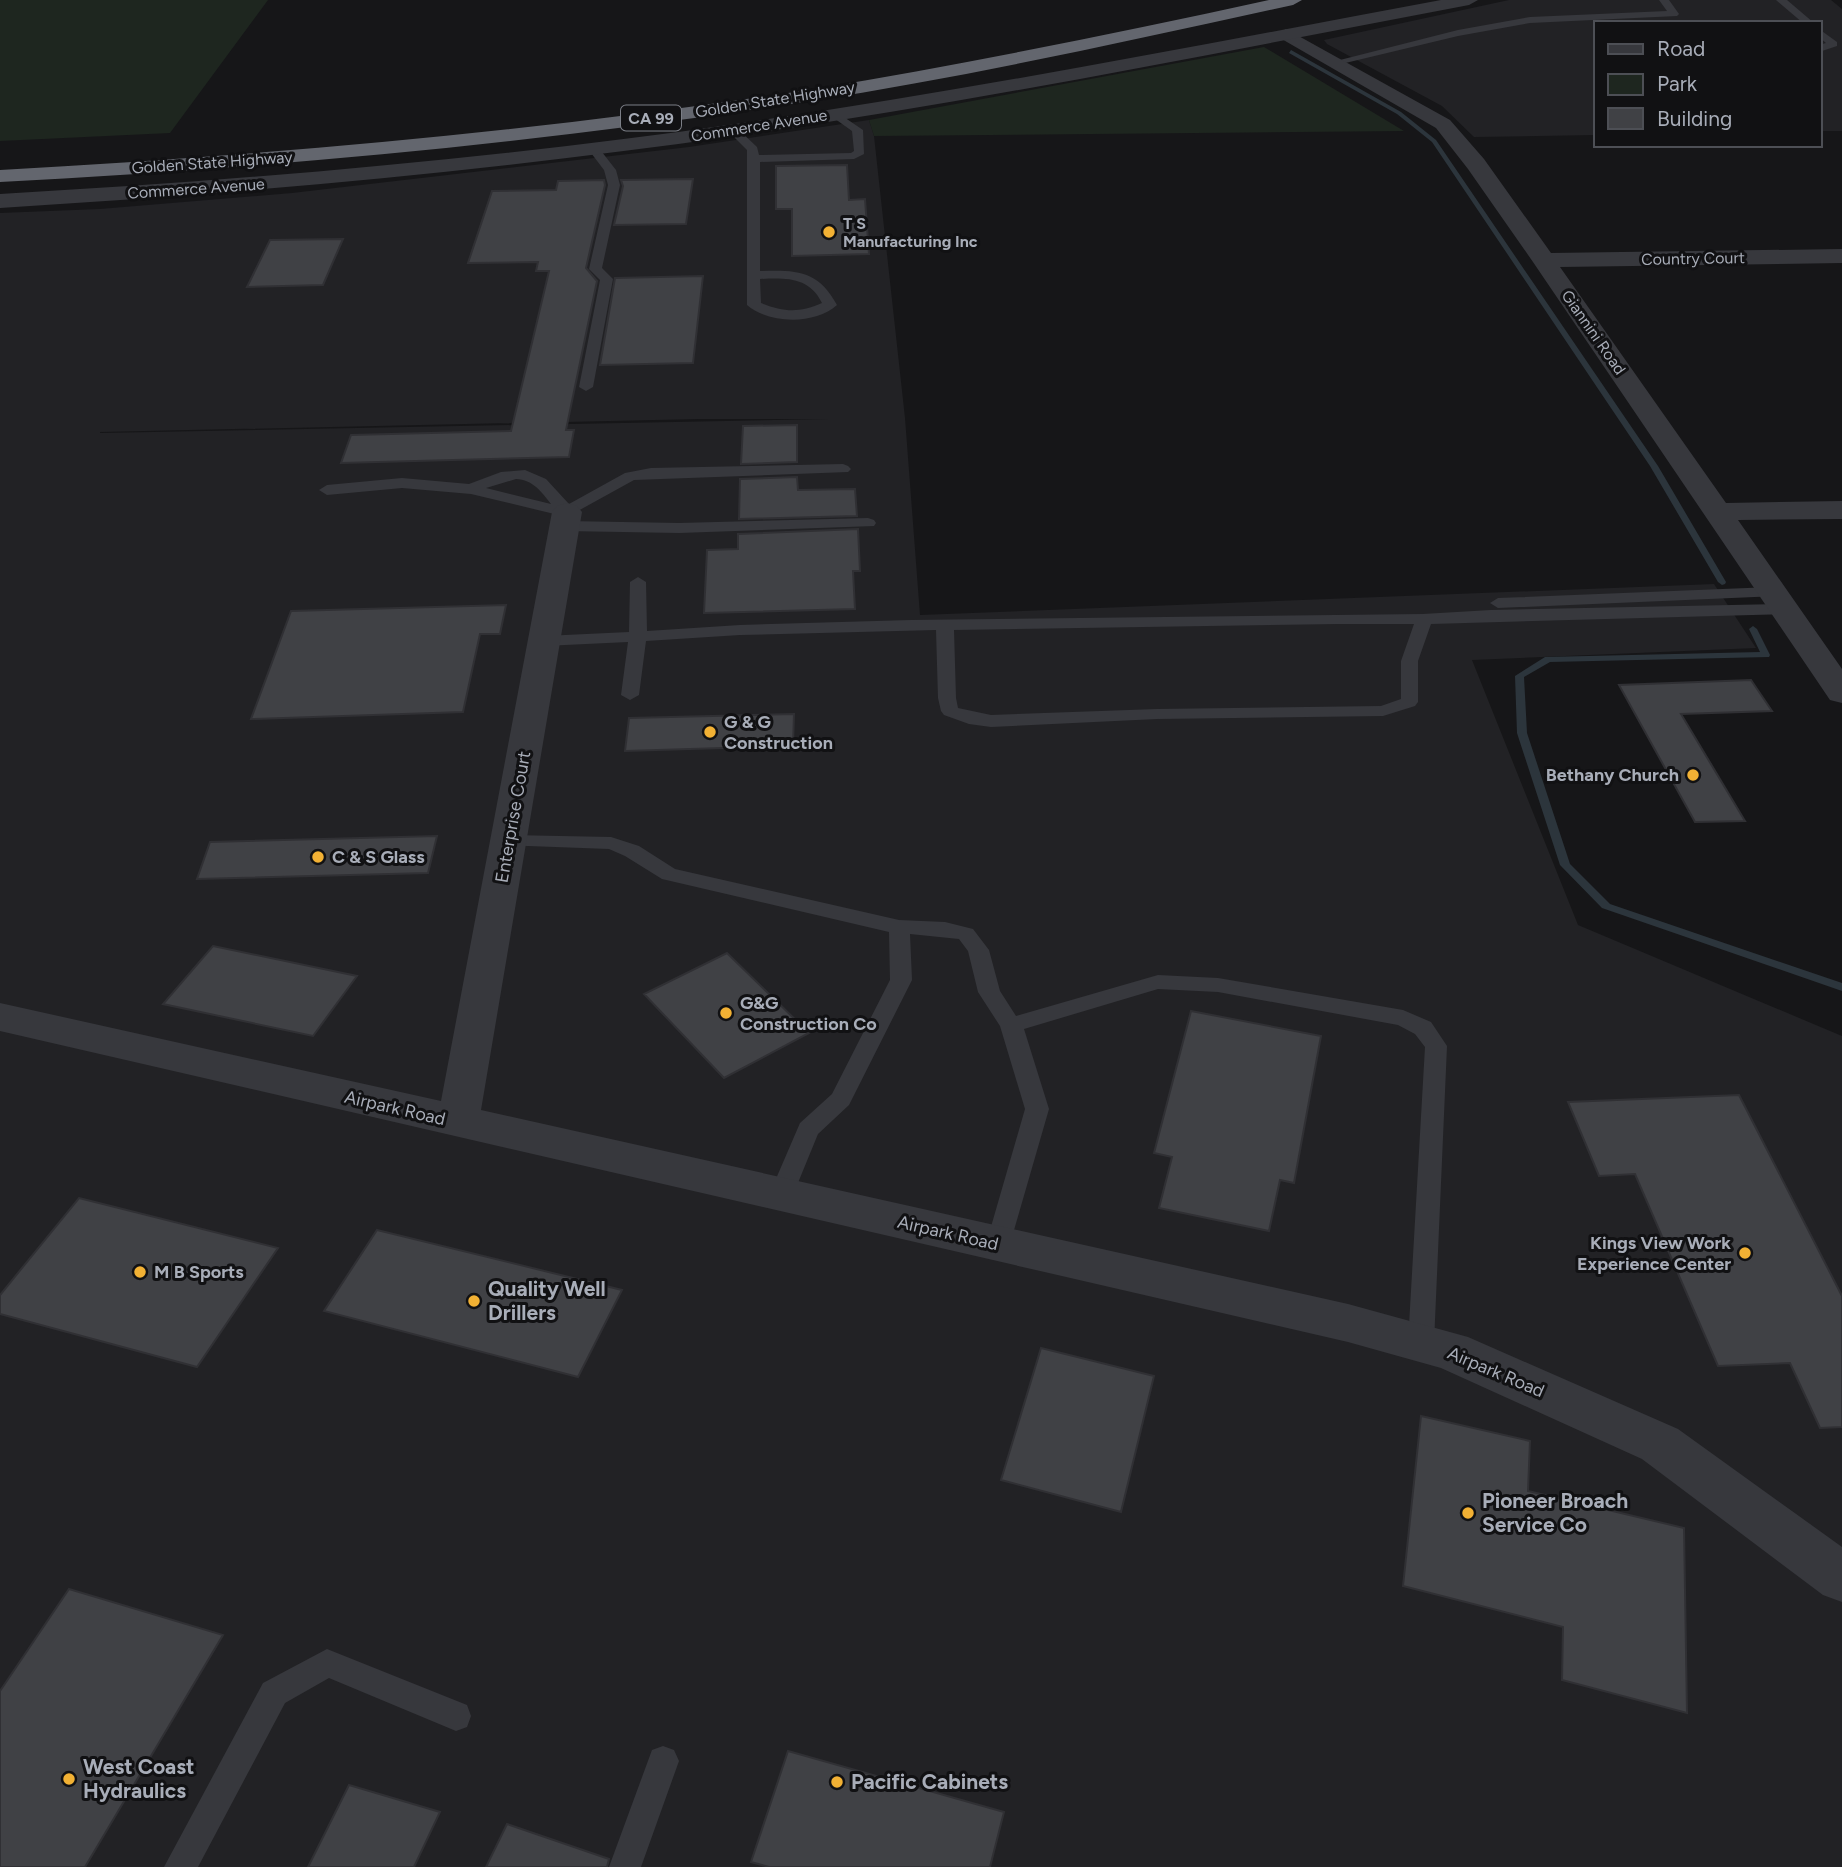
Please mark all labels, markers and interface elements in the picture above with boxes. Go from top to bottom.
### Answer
legend [1594,21,1821,147]
text: Road [1657,36,1705,61]
text: Park [1657,71,1698,96]
street label: Golden State Highway [694,77,857,122]
street label: Commerce Avenue [690,105,829,146]
road number: CA 99 [621,106,681,130]
text: Building [1657,106,1732,131]
street label: Golden State Highway [131,147,294,178]
street label: Commerce Avenue [127,174,266,203]
place label: T S Manufacturing Inc [843,214,978,251]
marker: T S Manufacturing Inc [821,224,837,240]
street label: Country Court [1641,248,1745,269]
street label: Giannini Road [1557,286,1630,378]
place label: G & G Construction [724,711,833,754]
marker: G & G Construction [702,724,718,740]
street label: Enterprise Court [491,749,535,885]
place label: Bethany Church [1546,764,1679,786]
marker: Bethany Church [1685,767,1701,783]
place label: C & S Glass [332,846,425,868]
marker: C & S Glass [310,849,326,865]
place label: G&G Construction Co [740,992,877,1035]
marker: G&G Construction Co [718,1005,734,1021]
street label: Airpark Road [342,1086,448,1130]
street label: Airpark Road [895,1211,1001,1255]
place label: Kings View Work Experience Center [1577,1232,1731,1275]
marker: Kings View Work Experience Center [1737,1245,1753,1261]
place label: M B Sports [154,1261,244,1283]
marker: M B Sports [132,1264,148,1280]
place label: Quality Well Drillers [488,1276,606,1325]
marker: Quality Well Drillers [466,1293,482,1309]
street label: Airpark Road [1444,1342,1548,1402]
place label: Pioneer Broach Service Co [1482,1488,1628,1537]
marker: Pioneer Broach Service Co [1460,1505,1476,1521]
place label: West Coast Hydraulics [83,1754,195,1803]
place label: Pacific Cabinets [851,1769,1008,1794]
marker: West Coast Hydraulics [61,1771,77,1787]
marker: Pacific Cabinets [829,1774,845,1790]

